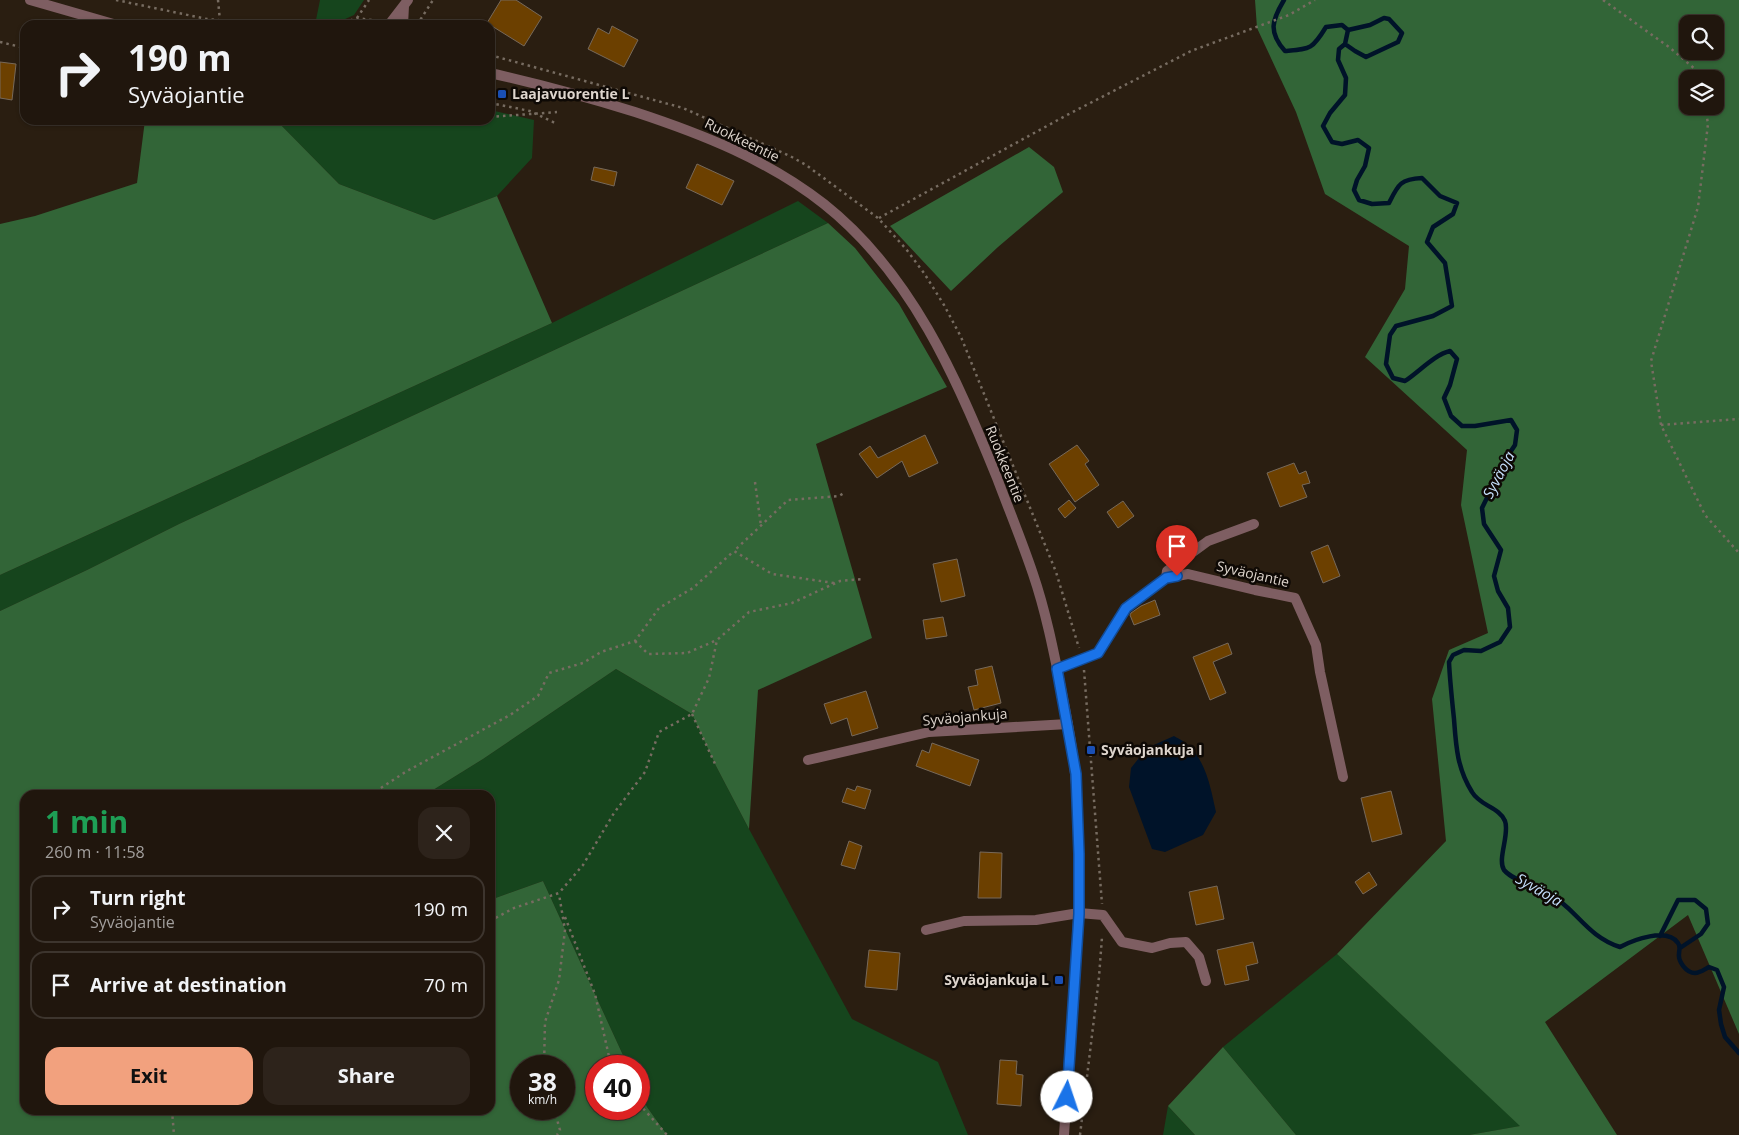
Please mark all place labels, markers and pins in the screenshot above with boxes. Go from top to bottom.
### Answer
place label: Laajavuorentie L [512,84,629,103]
marker: Laajavuorentie L [496,88,508,100]
pin [1156,525,1198,576]
place label: Syväojankuja I [1101,740,1203,759]
marker: Syväojankuja I [1085,744,1097,756]
place label: Syväojankuja L [944,970,1049,989]
marker: Syväojankuja L [1053,974,1065,986]

